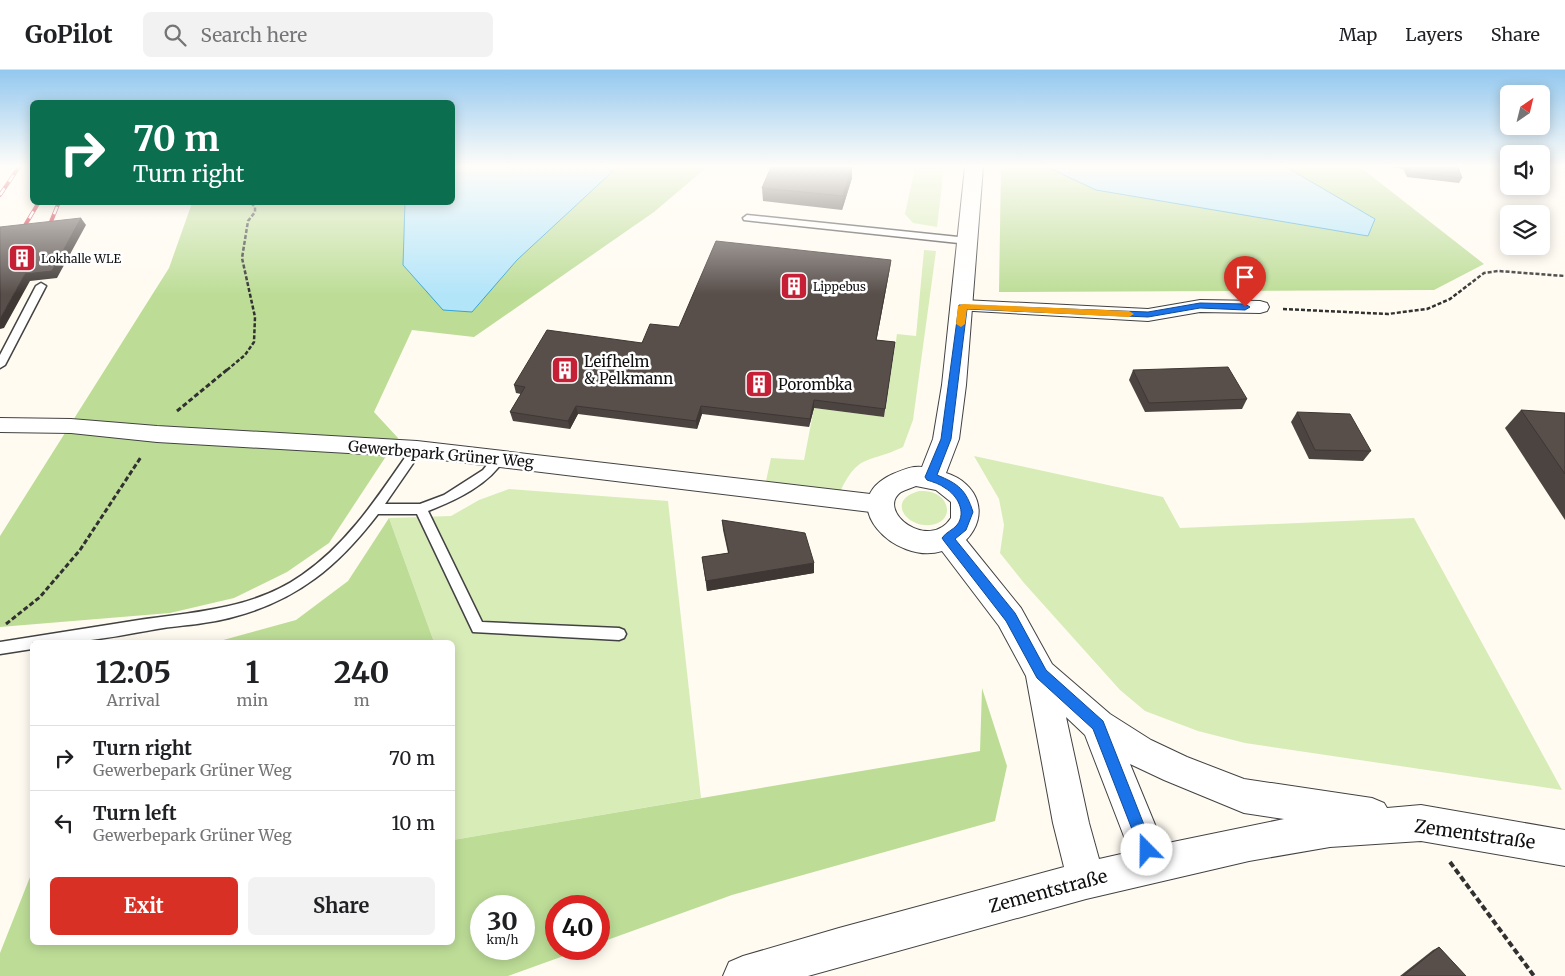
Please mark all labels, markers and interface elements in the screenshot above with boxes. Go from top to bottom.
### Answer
search box [143,12,493,57]
text: GoPilot [25,19,113,50]
icon: search [161,21,189,49]
text: Search here [201,23,307,47]
text: Map [1339,23,1377,46]
text: Layers [1405,23,1463,46]
text: Share [1491,23,1540,46]
north arrow [1500,85,1550,135]
map controls [1500,85,1550,255]
text: 70 m [133,117,220,161]
icon: right [50,120,115,185]
button: sound [1500,145,1550,195]
text: Turn right [133,160,244,188]
button: layers [1500,205,1550,255]
building icon: Lokhalle WLE [7,243,37,273]
place label: Lokhalle WLE [41,251,121,266]
pin [1224,256,1266,307]
icon: arrive [1231,263,1259,291]
building icon: Lippebus [779,271,809,301]
place label: Lippebus [813,279,866,294]
place label: Leifhelm & Pelkmann [584,352,673,388]
building icon: Leifhelm & Pelkmann [550,355,580,385]
building icon: Porombka [744,369,774,399]
place label: Porombka [778,375,852,394]
street label: Gewerbepark Grüner Weg [347,436,535,472]
text: 12:05 [96,653,171,691]
text: 1 [245,653,259,691]
text: 240 [334,653,389,691]
text: Arrival [107,690,160,710]
text: min [237,690,268,710]
text: m [354,690,370,710]
text: Turn right [93,736,192,760]
icon: right [50,744,78,772]
text: 70 m [389,746,435,770]
text: Gewerbepark Grüner Weg [93,760,292,780]
text: Turn left [93,801,177,825]
icon: left [50,809,78,837]
text: 10 m [392,811,435,835]
street label: Zementstraße [1413,814,1537,854]
position arrow [1120,823,1172,875]
text: Gewerbepark Grüner Weg [93,825,292,845]
street label: Zementstraße [986,864,1110,918]
button: Exit [50,877,238,935]
button: Share [248,877,435,935]
speed limit sign: 40 [545,895,610,960]
text: 30 [487,905,518,937]
text: km/h [487,932,518,947]

